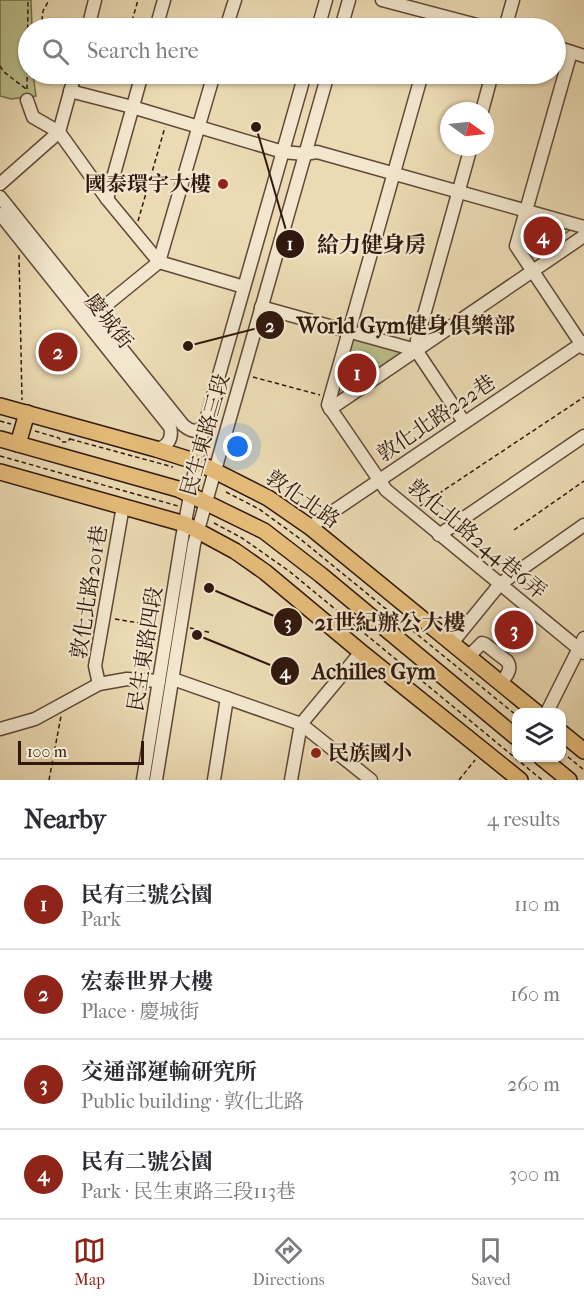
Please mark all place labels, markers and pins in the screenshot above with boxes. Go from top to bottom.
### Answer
place label: 國泰環宇大樓 [85,172,211,196]
marker: 國泰環宇大樓 [216,177,230,191]
pin: 4 [524,214,562,258]
callout: 給力健身房 [275,224,439,264]
callout: World Gym健身俱樂部 [255,305,527,345]
pin: 2 [38,330,78,374]
pin: 1 [338,350,376,395]
callout: 21世紀辦公大樓 [273,602,478,642]
pin: 3 [494,608,534,652]
callout: Achilles Gym [270,651,448,691]
place label: 民族國小 [328,741,412,765]
marker: 民族國小 [309,746,323,760]

